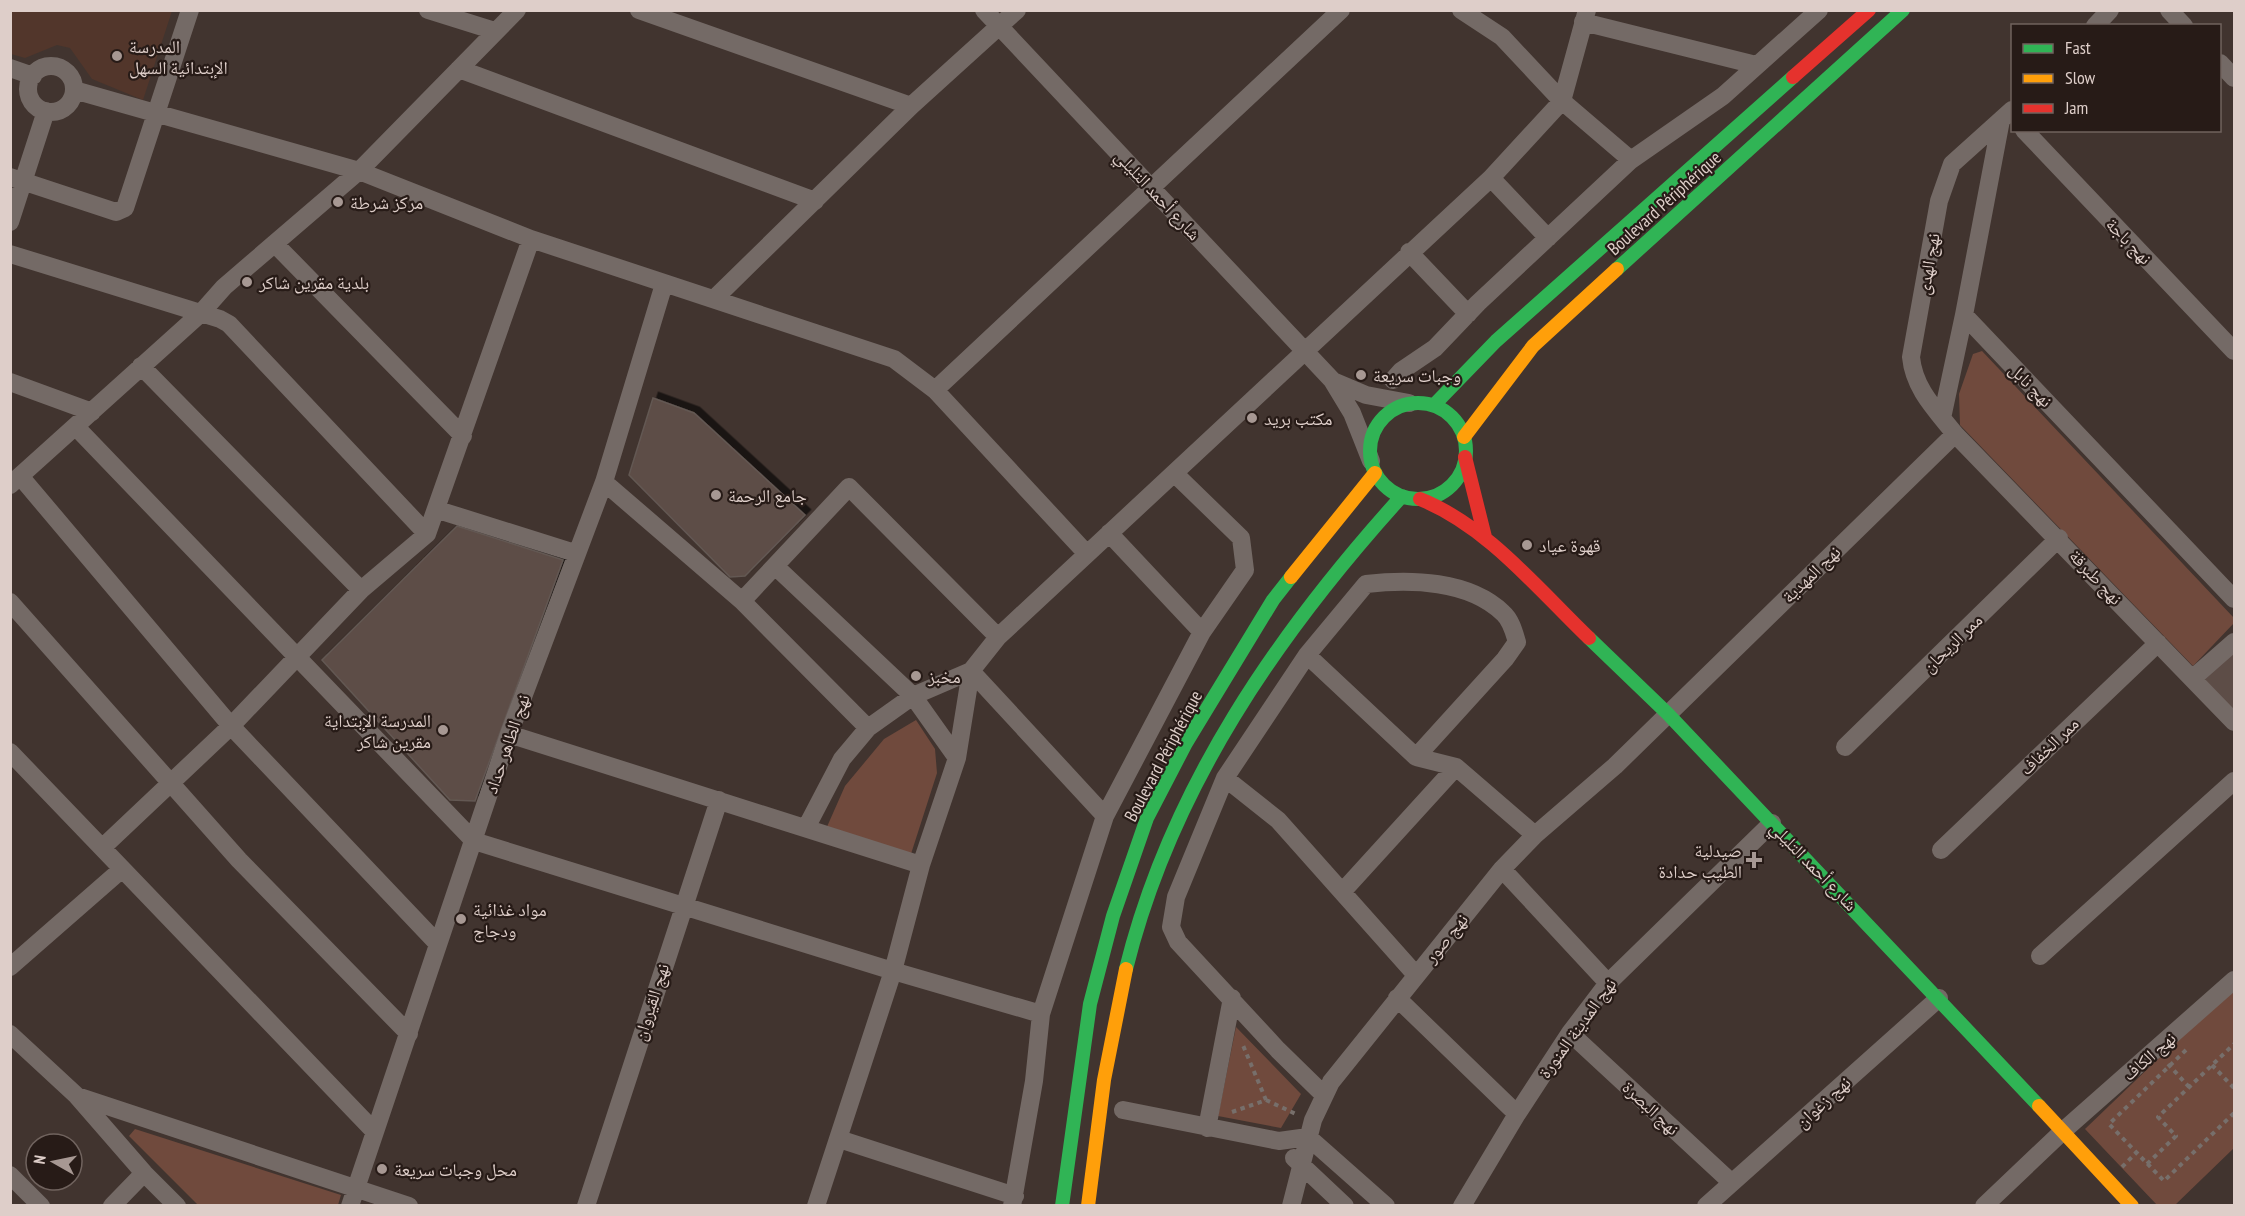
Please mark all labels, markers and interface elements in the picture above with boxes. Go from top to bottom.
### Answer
legend [2011,24,2221,132]
place label: المدرسة الإبتدائية السهل [129,35,228,79]
text: Fast [2065,36,2091,59]
marker: المدرسة الإبتدائية السهل [110,49,124,63]
text: Slow [2065,66,2096,89]
text: Jam [2064,96,2088,119]
street label: شارع أحمد التليلي [1107,145,1206,248]
street label: Boulevard Périphérique [1602,146,1726,260]
place label: مركز شرطة [350,191,423,214]
marker: مركز شرطة [331,195,345,209]
street label: نهج باجة [2100,213,2157,270]
street label: نهج الهدى [1911,231,1946,297]
place label: بلدية مقرين شاكر [258,271,369,294]
marker: بلدية مقرين شاكر [240,275,254,289]
street label: نهج نابل [2004,358,2058,413]
place label: وجبات سريعة [1373,364,1461,387]
marker: وجبات سريعة [1354,368,1368,382]
place label: مكتب بريد [1264,407,1332,430]
marker: مكتب بريد [1245,411,1259,425]
place label: جامع الرحمة [728,484,807,508]
marker: جامع الرحمة [709,488,723,502]
place label: قهوة عياد [1539,534,1601,557]
marker: قهوة عياد [1520,538,1534,552]
street label: نهج المهدية [1777,540,1846,608]
street label: نهج طبرقة [2064,544,2128,610]
street label: ممر الريحان [1917,609,1987,677]
place label: مخبز [927,665,961,688]
marker: مخبز [909,669,923,683]
street label: Boulevard Périphérique [1119,687,1207,825]
street label: نهج الطاهر حداد [479,691,536,797]
place label: المدرسة الإبتداية مقرين شاكر [324,709,431,753]
street label: ممر الخفاف [2015,712,2083,780]
marker: المدرسة الإبتداية مقرين شاكر [436,723,450,737]
street label: شارع أحمد التليلي [1763,816,1862,918]
place label: صيدلية الطيب حدادة [1659,839,1742,883]
marker: صيدلية الطيب حدادة [1747,853,1761,867]
place label: مواد غذائية ودجاج [473,898,547,943]
street label: نهج صور [1418,909,1474,969]
marker: مواد غذائية ودجاج [454,912,468,926]
street label: نهج القيروان [628,961,675,1044]
street label: نهج المدينة المنورة [1533,973,1622,1083]
street label: نهج الكاف [2117,1026,2181,1086]
street label: نهج زغوان [1790,1071,1856,1134]
street label: نهج البصرة [1617,1076,1684,1141]
north arrow [24,1132,84,1192]
text: N [29,1154,50,1165]
place label: محل وجبات سريعة [394,1158,517,1181]
marker: محل وجبات سريعة [375,1162,389,1176]

